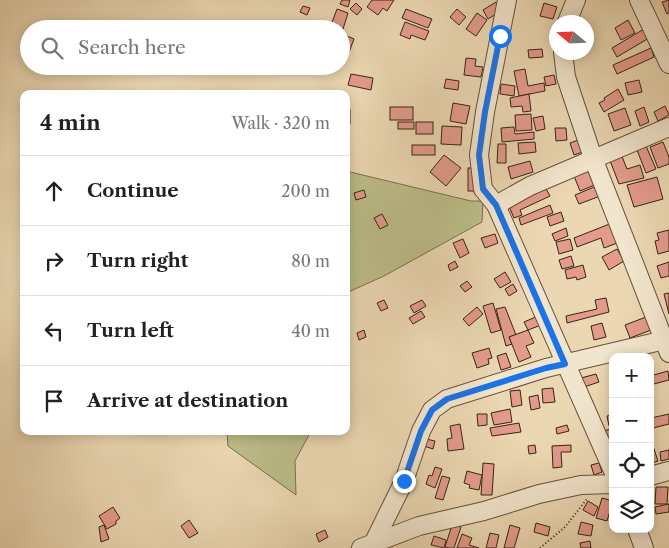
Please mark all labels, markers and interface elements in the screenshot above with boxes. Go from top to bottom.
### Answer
north arrow [549,15,594,60]
search box [20,20,350,75]
route start [489,25,512,48]
icon: search [38,34,66,62]
text: Search here [78,36,186,59]
text: 4 min [40,110,101,135]
text: Walk · 320 m [231,113,330,133]
icon: ahead [40,177,68,205]
text: Continue [87,179,179,202]
text: 200 m [281,181,330,201]
icon: right [40,247,68,275]
text: Turn right [87,249,188,272]
text: 80 m [291,251,330,271]
icon: left [40,317,68,345]
text: Turn left [87,319,174,342]
text: 40 m [291,321,330,341]
map controls [609,353,654,533]
button: + [609,353,654,398]
icon: arrive [40,387,68,415]
text: Arrive at destination [87,389,288,412]
button: − [609,398,654,443]
button: locate [609,443,654,488]
route end [393,470,416,493]
button: layers [609,488,654,533]

